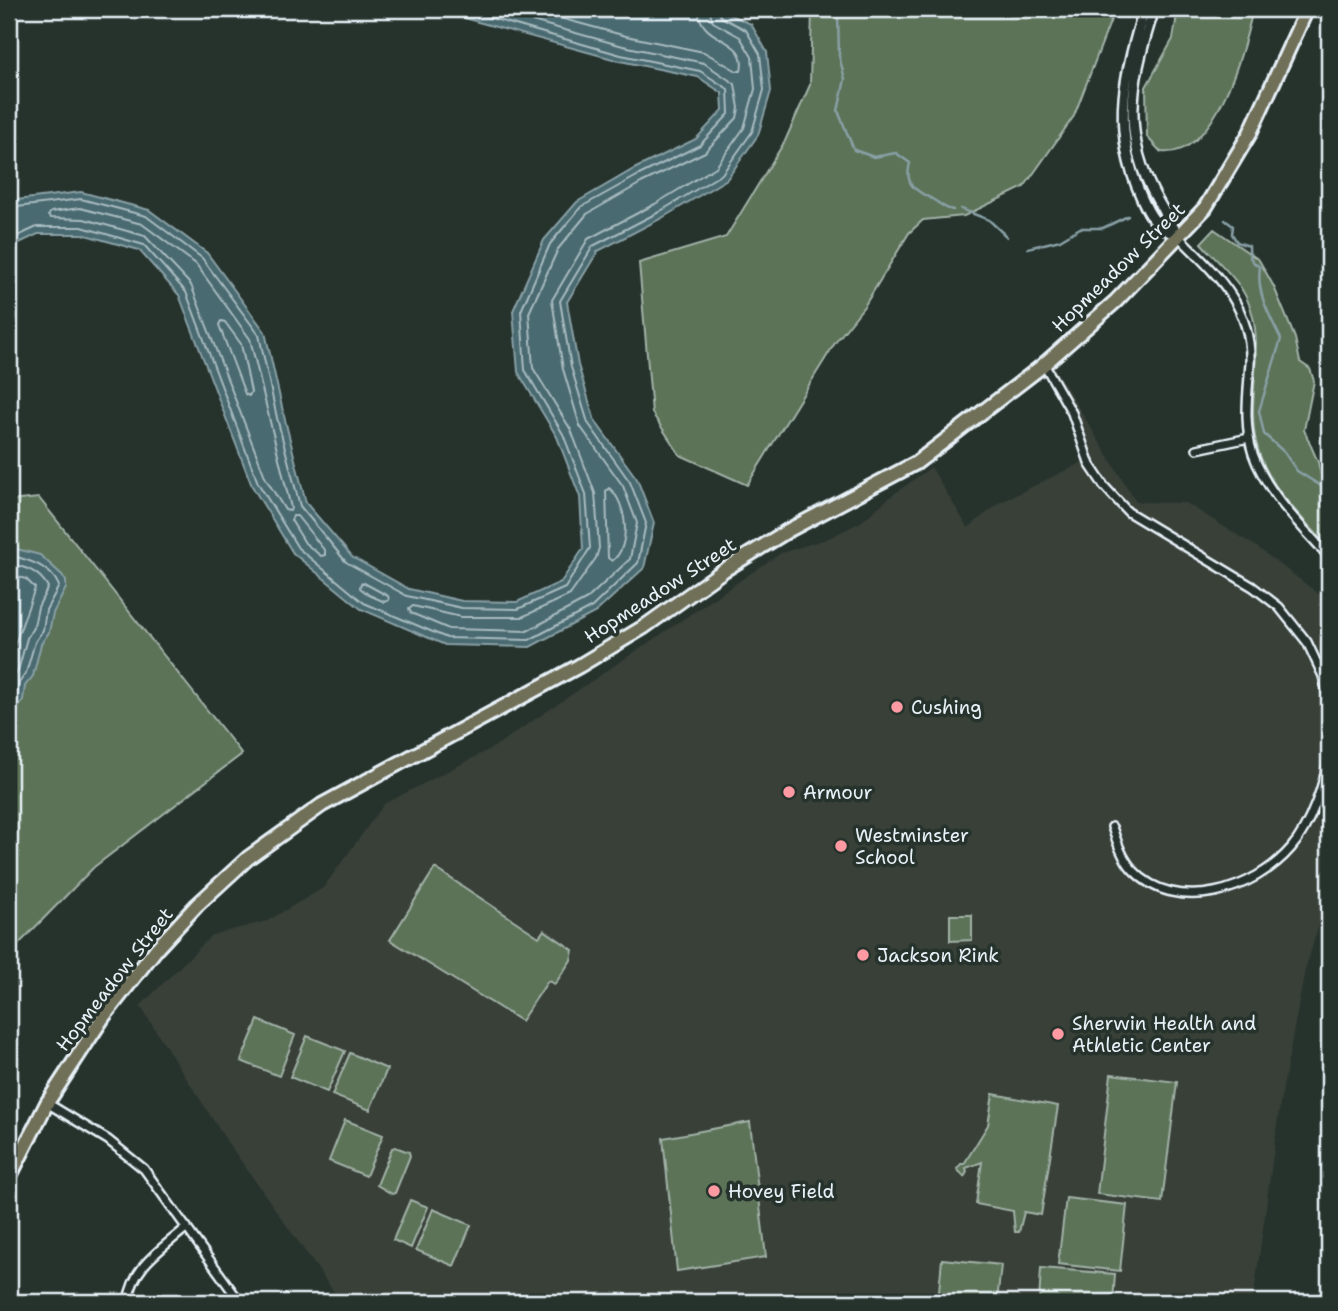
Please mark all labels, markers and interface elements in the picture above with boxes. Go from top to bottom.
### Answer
street label: Hopmeadow Street [1046,197,1190,338]
street label: Hopmeadow Street [580,532,741,649]
place label: Cushing [911,695,982,720]
marker: Cushing [889,699,905,715]
place label: Armour [803,780,873,805]
marker: Armour [781,784,797,800]
place label: Westminster School [855,823,969,870]
marker: Westminster School [833,838,849,854]
street label: Hopmeadow Street [50,902,179,1056]
place label: Jackson Rink [877,943,999,968]
marker: Jackson Rink [855,947,871,963]
place label: Sherwin Health and Athletic Center [1072,1011,1256,1058]
marker: Sherwin Health and Athletic Center [1050,1026,1066,1042]
place label: Hovey Field [728,1179,834,1204]
marker: Hovey Field [706,1183,722,1199]

